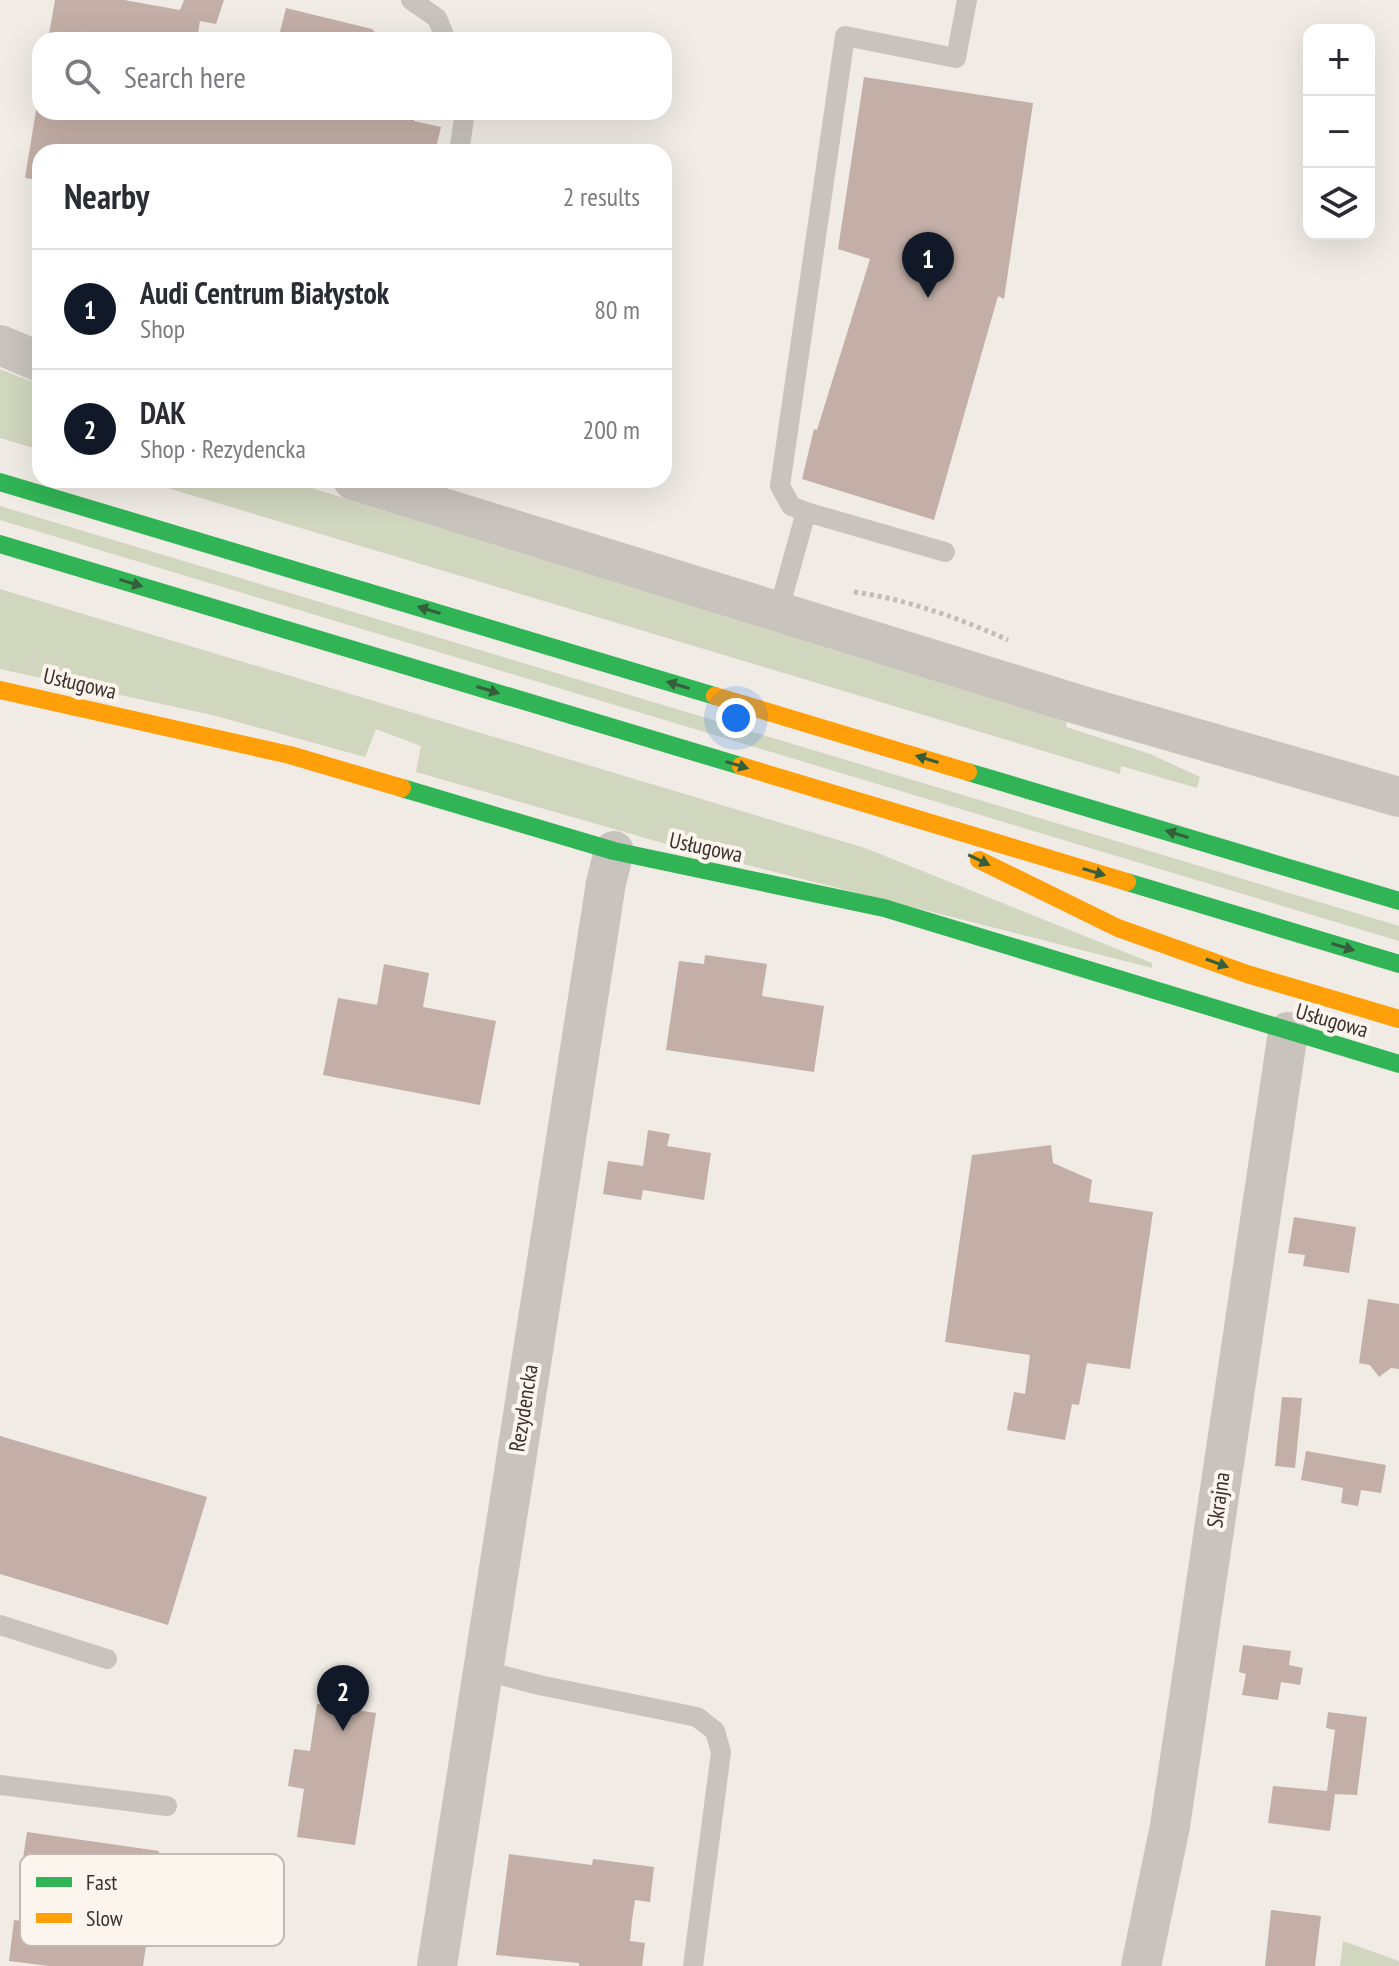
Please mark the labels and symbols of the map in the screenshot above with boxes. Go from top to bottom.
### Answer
pin: 1 [902,232,954,298]
one-way arrow [120,577,144,590]
one-way arrow [417,603,441,616]
street label: Usługowa [41,661,119,705]
one-way arrow [666,678,690,691]
one-way arrow [476,684,500,697]
your location [716,698,756,738]
one-way arrow [915,752,939,765]
one-way arrow [725,759,749,772]
street label: Usługowa [667,826,745,868]
one-way arrow [1164,827,1188,840]
one-way arrow [967,853,991,867]
one-way arrow [1082,866,1106,879]
one-way arrow [1331,941,1355,954]
one-way arrow [1205,958,1229,970]
street label: Usługowa [1292,996,1372,1044]
street label: Rezydencka [502,1362,544,1454]
street label: Skrajna [1200,1470,1236,1530]
pin: 2 [317,1665,369,1731]
legend [20,1854,284,1946]
text: Fast [86,1868,117,1896]
text: Slow [86,1904,123,1932]

